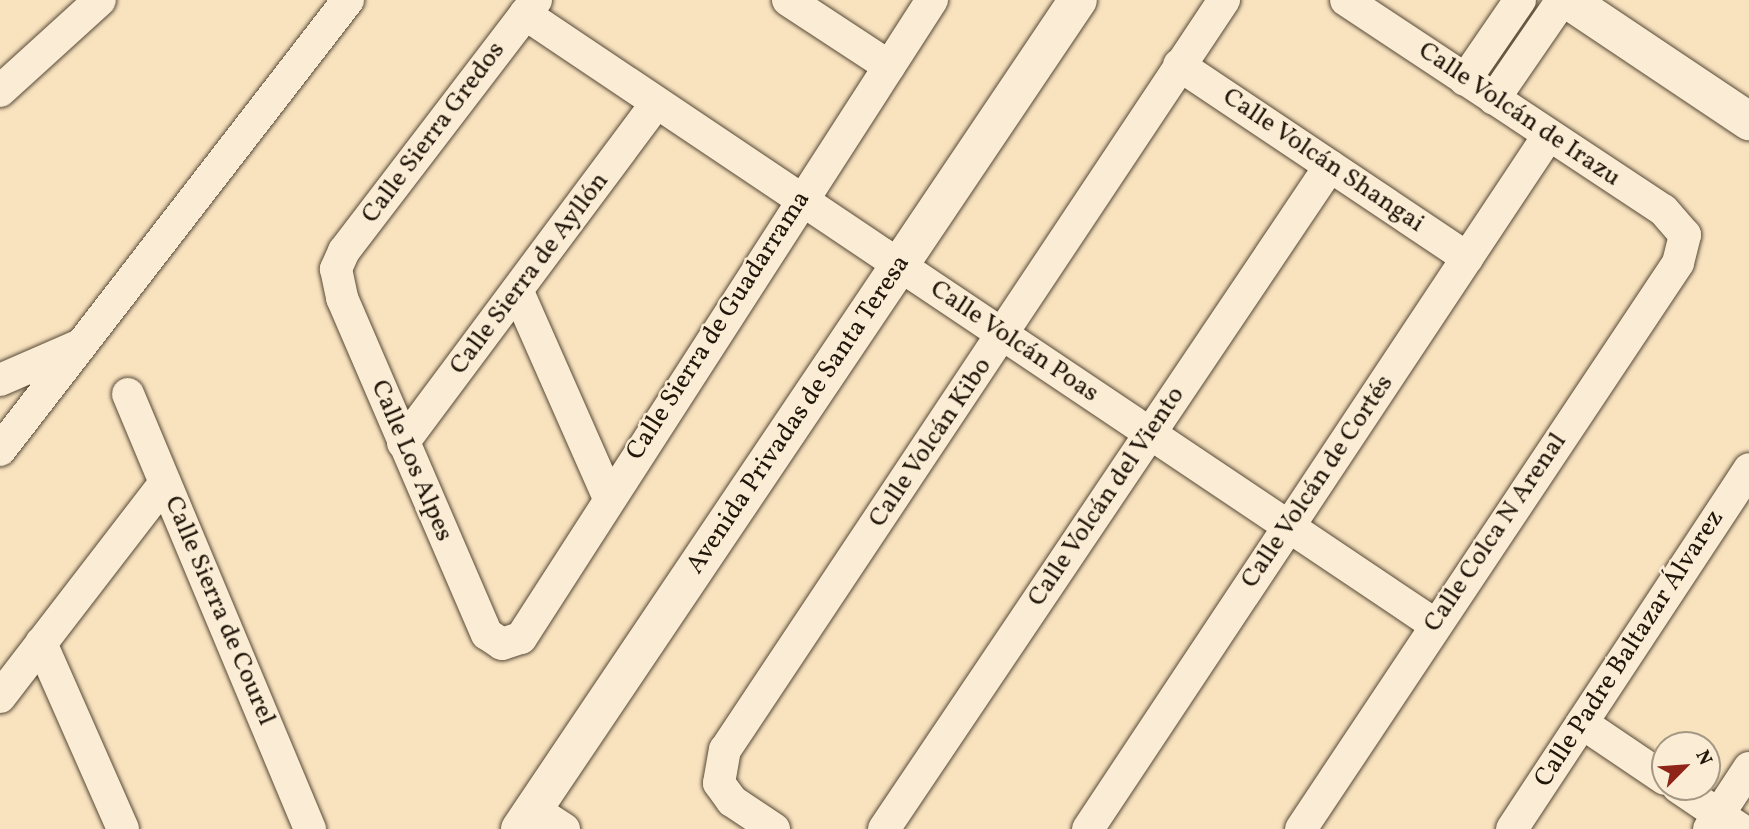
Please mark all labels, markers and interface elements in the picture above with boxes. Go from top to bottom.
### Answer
street label: Calle Sierra Gredos [356,36,512,230]
street label: Calle Volcán de Irazu [1412,36,1626,194]
street label: Calle Volcán Shangai [1216,82,1430,240]
street label: Calle Sierra de Ayllón [444,167,616,381]
street label: Calle Sierra de Guadarrama [620,186,818,466]
street label: Avenida Privadas de Santa Teresa [680,249,918,581]
street label: Calle Volcán Poas [923,274,1105,410]
street label: Calle Volcán Kibo [863,352,999,534]
street label: Calle Volcán de Cortés [1235,369,1401,595]
street label: Calle Los Alpes [363,376,459,546]
street label: Calle Volcán del Viento [1021,381,1193,613]
street label: Calle Colca N Arenal [1418,428,1574,638]
street label: Calle Sierra de Courel [157,492,281,730]
street label: Calle Padre Baltazar Álvarez [1529,505,1731,793]
north arrow [1651,731,1721,801]
text: N [1689,746,1718,770]

